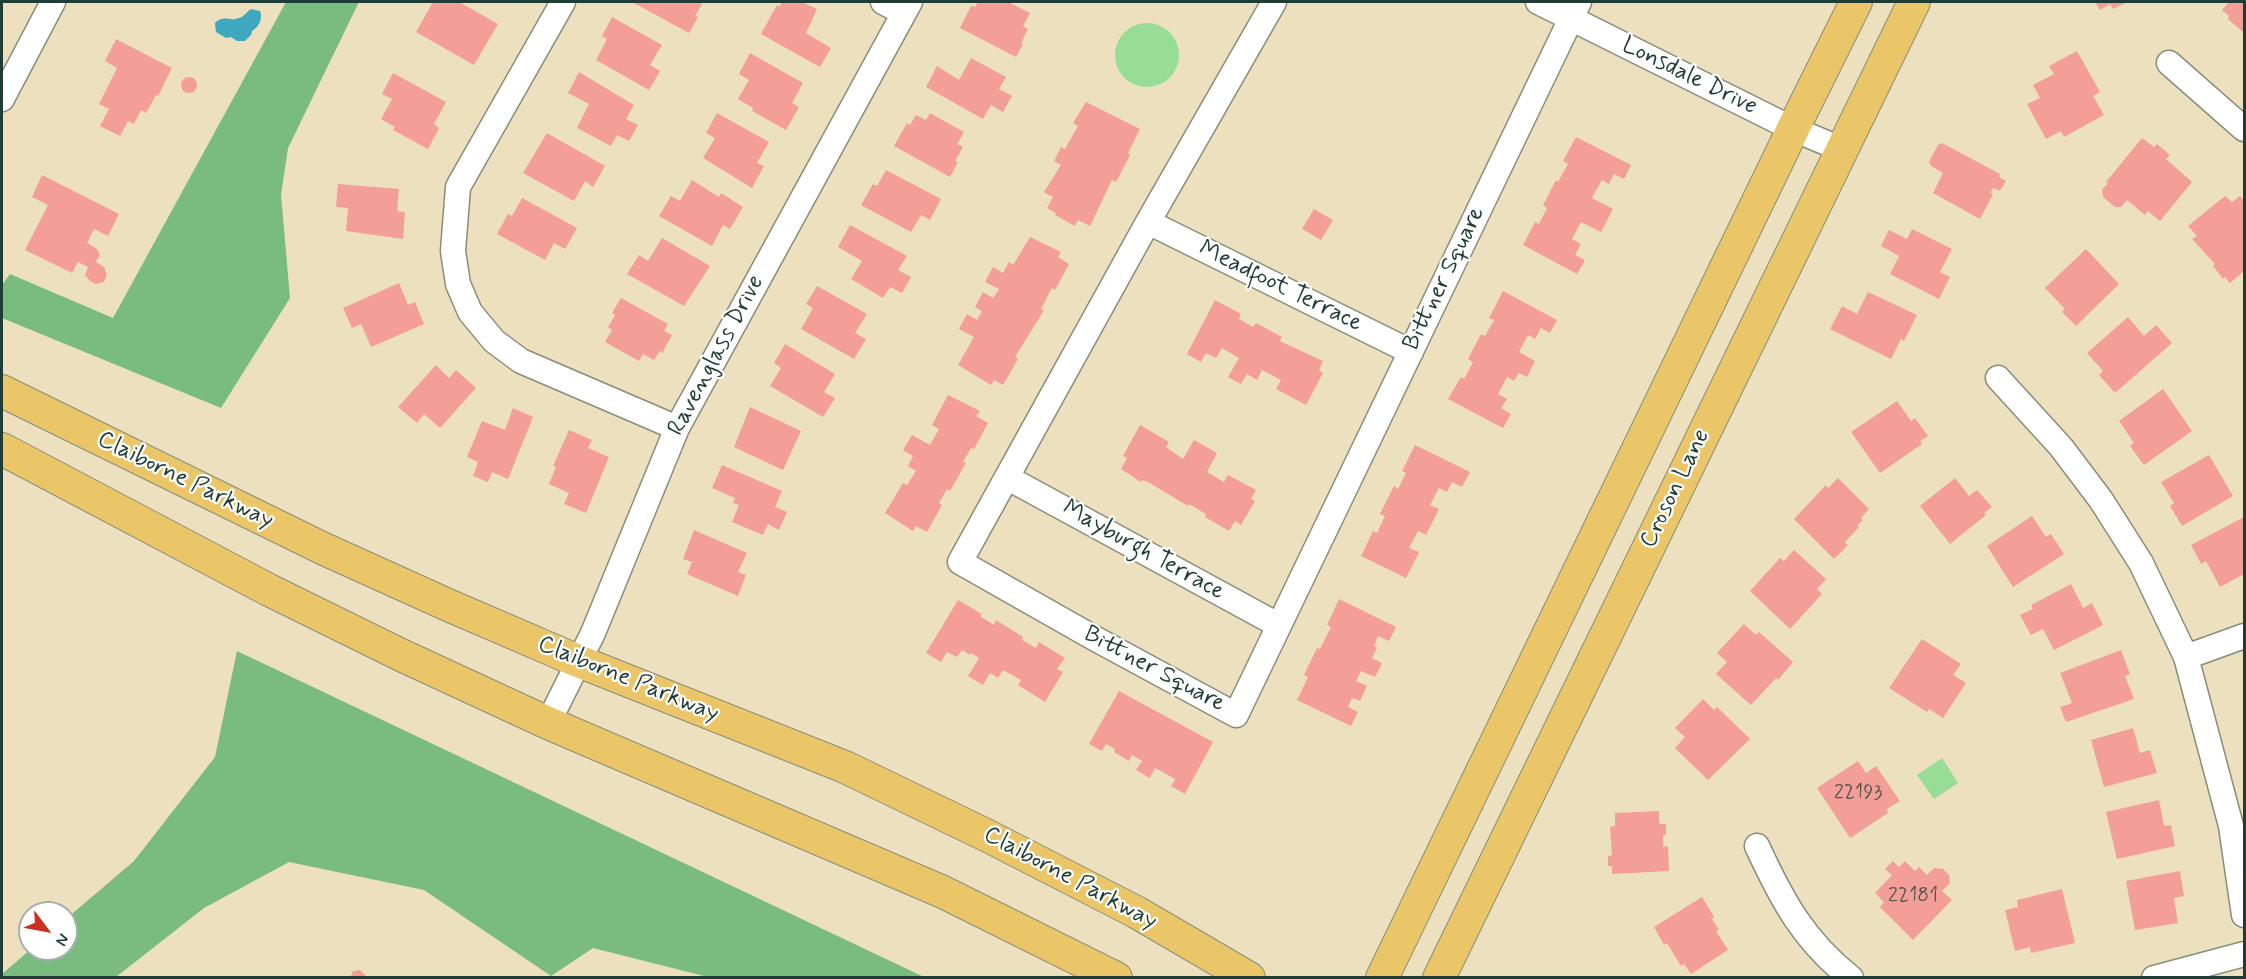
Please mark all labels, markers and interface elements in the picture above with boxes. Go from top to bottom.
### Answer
street label: Lonsdale Drive [1617,32,1761,122]
street label: Bittner Square [1398,202,1492,356]
street label: Meadfoot Terrace [1194,235,1366,339]
street label: Ravenglass Drive [663,271,771,441]
street label: Croson Lane [1635,425,1717,553]
street label: Claiborne Parkway [92,426,278,536]
street label: Mayburgh Terrace [1057,495,1229,607]
street label: Bittner Square [1078,621,1230,719]
street label: Claiborne Parkway [533,631,723,729]
house number: 22193 [1834,781,1882,807]
street label: Claiborne Parkway [978,821,1162,937]
house number: 22181 [1888,884,1938,910]
north arrow [18,901,78,961]
text: N [50,930,74,950]

